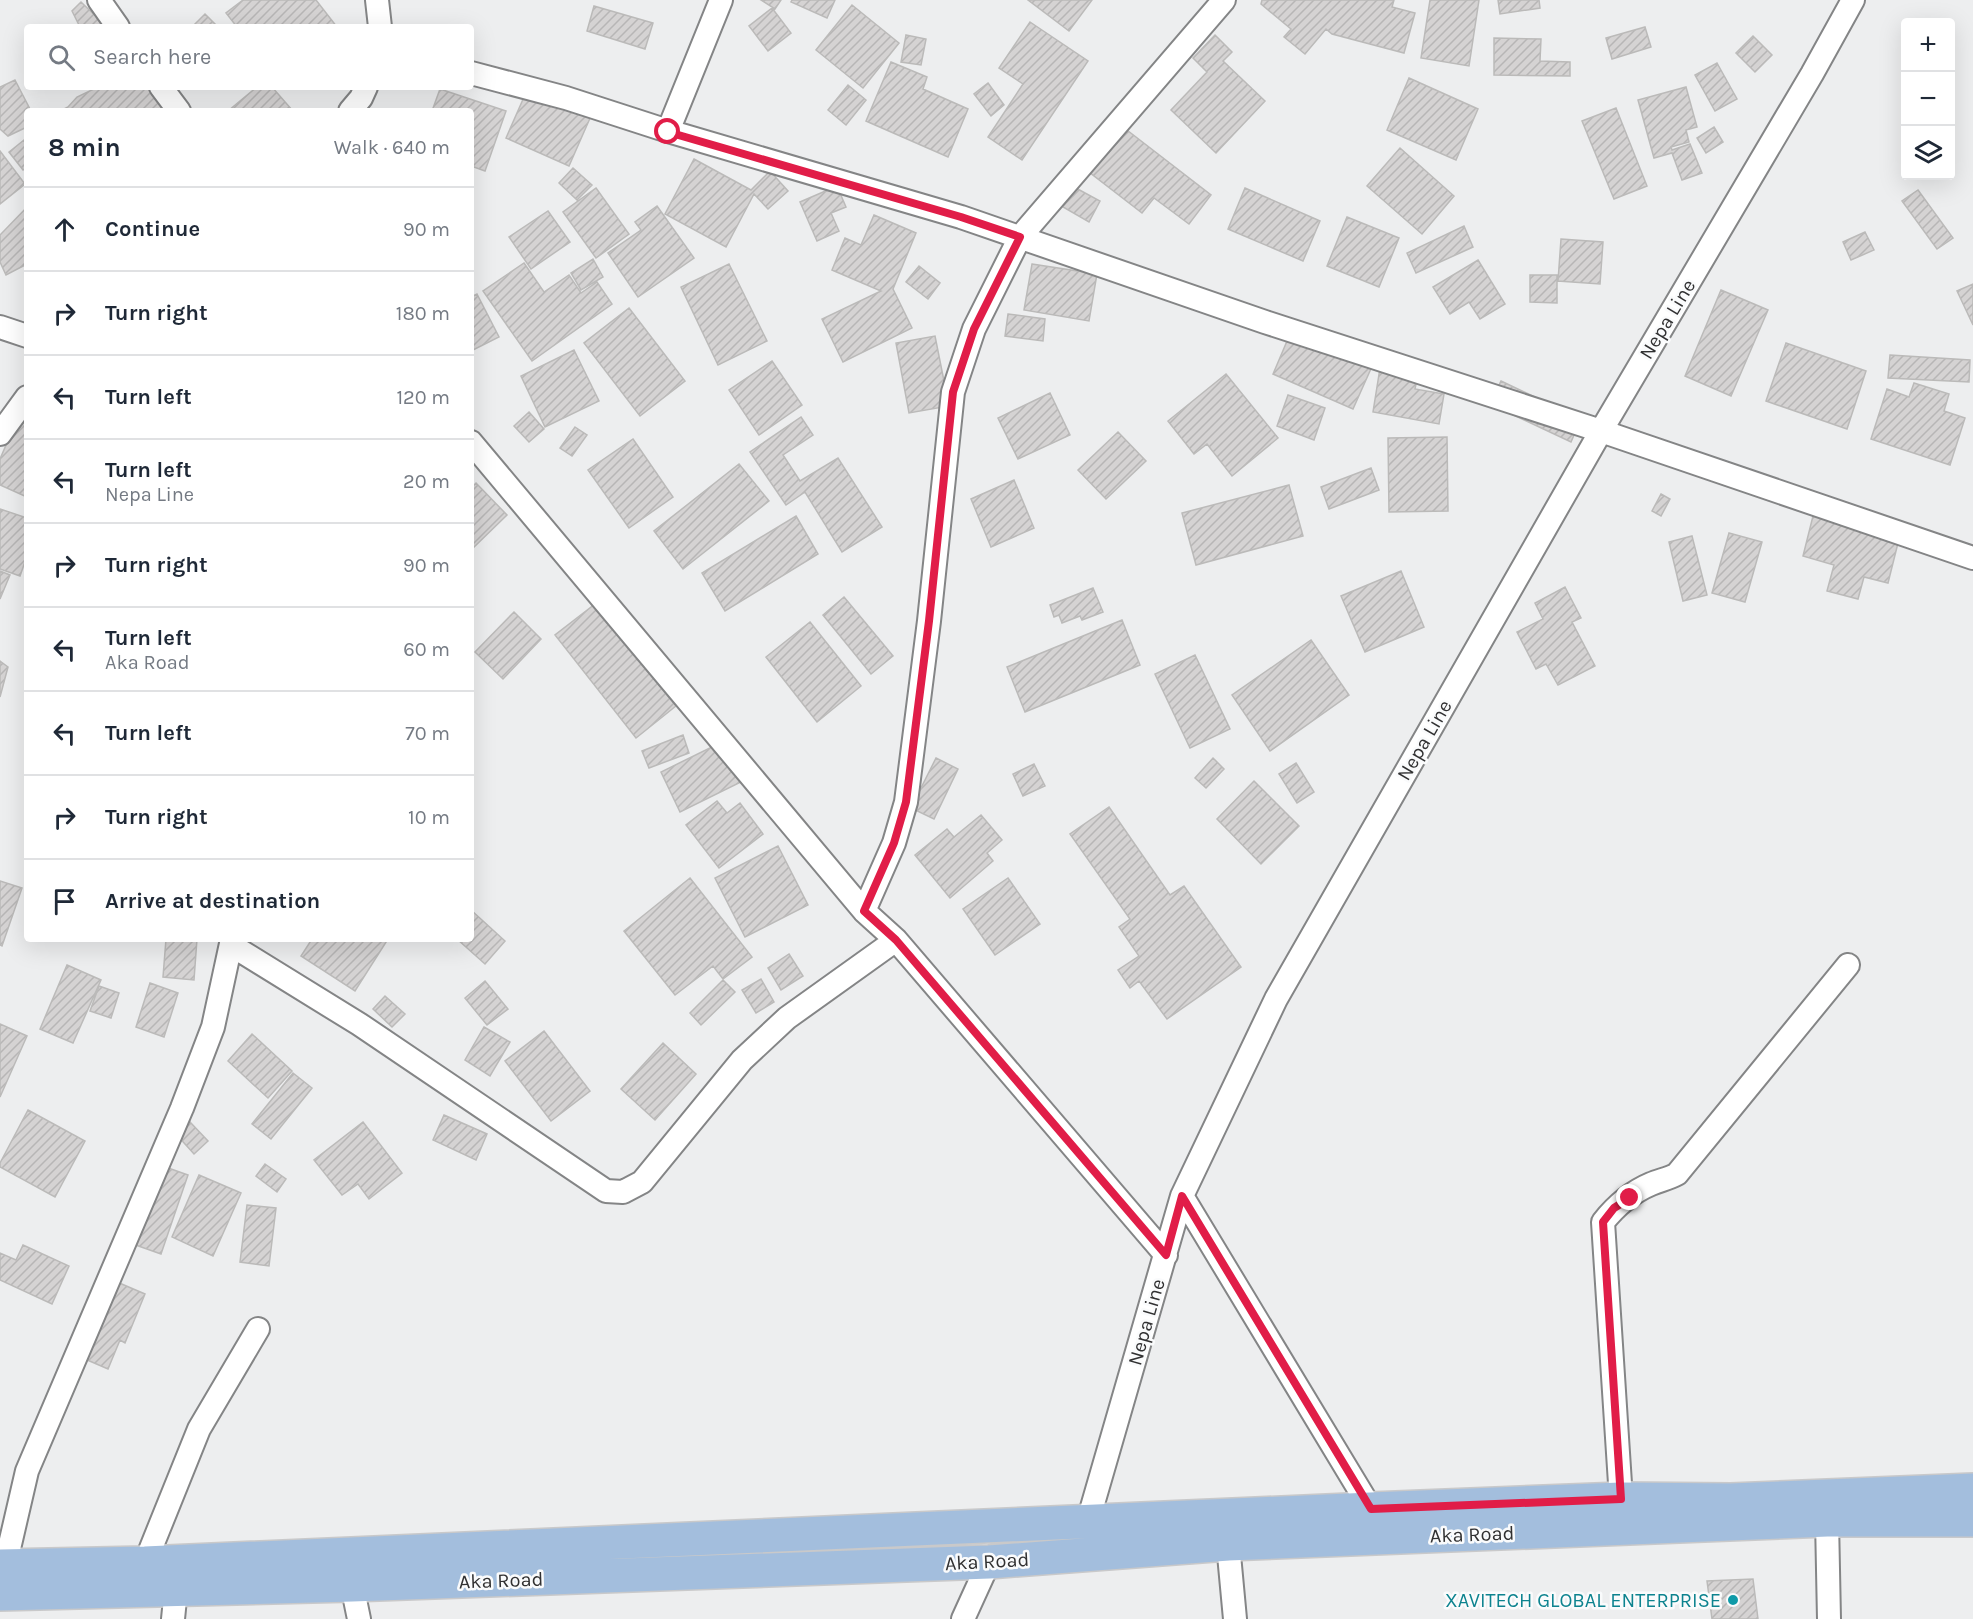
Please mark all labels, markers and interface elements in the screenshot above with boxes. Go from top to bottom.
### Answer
map controls [1901,18,1955,180]
button: + [1901,18,1955,72]
search box [24,24,474,90]
icon: search [45,41,78,74]
text: Search here [93,44,211,70]
button: − [1901,72,1955,126]
route start [654,118,680,144]
button: layers [1901,126,1955,180]
text: 8 min [48,132,121,163]
text: Walk · 640 m [334,136,450,159]
icon: ahead [48,213,81,246]
text: Continue [105,216,200,242]
text: 90 m [403,218,450,241]
street label: Nepa Line [1635,275,1700,363]
icon: right [48,297,81,330]
text: Turn right [105,300,208,326]
text: 180 m [396,302,450,325]
icon: left [48,381,81,414]
text: Turn left [105,384,192,410]
text: 120 m [396,386,450,409]
text: Turn left [105,457,192,483]
icon: left [48,465,81,498]
text: 20 m [403,470,450,493]
text: Nepa Line [105,483,194,506]
icon: right [48,549,81,582]
text: Turn right [105,552,208,578]
text: 90 m [403,554,450,577]
text: Turn left [105,625,192,651]
icon: left [48,633,81,666]
text: 60 m [403,638,450,661]
text: Aka Road [105,651,190,674]
street label: Nepa Line [1392,696,1457,785]
icon: left [48,717,81,750]
text: Turn left [105,720,192,746]
text: 70 m [405,722,450,745]
icon: right [48,801,81,834]
text: Turn right [105,804,208,830]
text: 10 m [408,806,450,829]
icon: arrive [48,885,81,918]
text: Arrive at destination [105,888,320,914]
route end [1616,1184,1642,1210]
street label: Nepa Line [1123,1276,1170,1368]
street label: Aka Road [1429,1522,1515,1547]
street label: Aka Road [944,1548,1030,1575]
street label: Aka Road [458,1568,544,1593]
place label: XAVITECH GLOBAL ENTERPRISE [1445,1589,1721,1612]
marker: XAVITECH GLOBAL ENTERPRISE [1726,1593,1740,1607]

